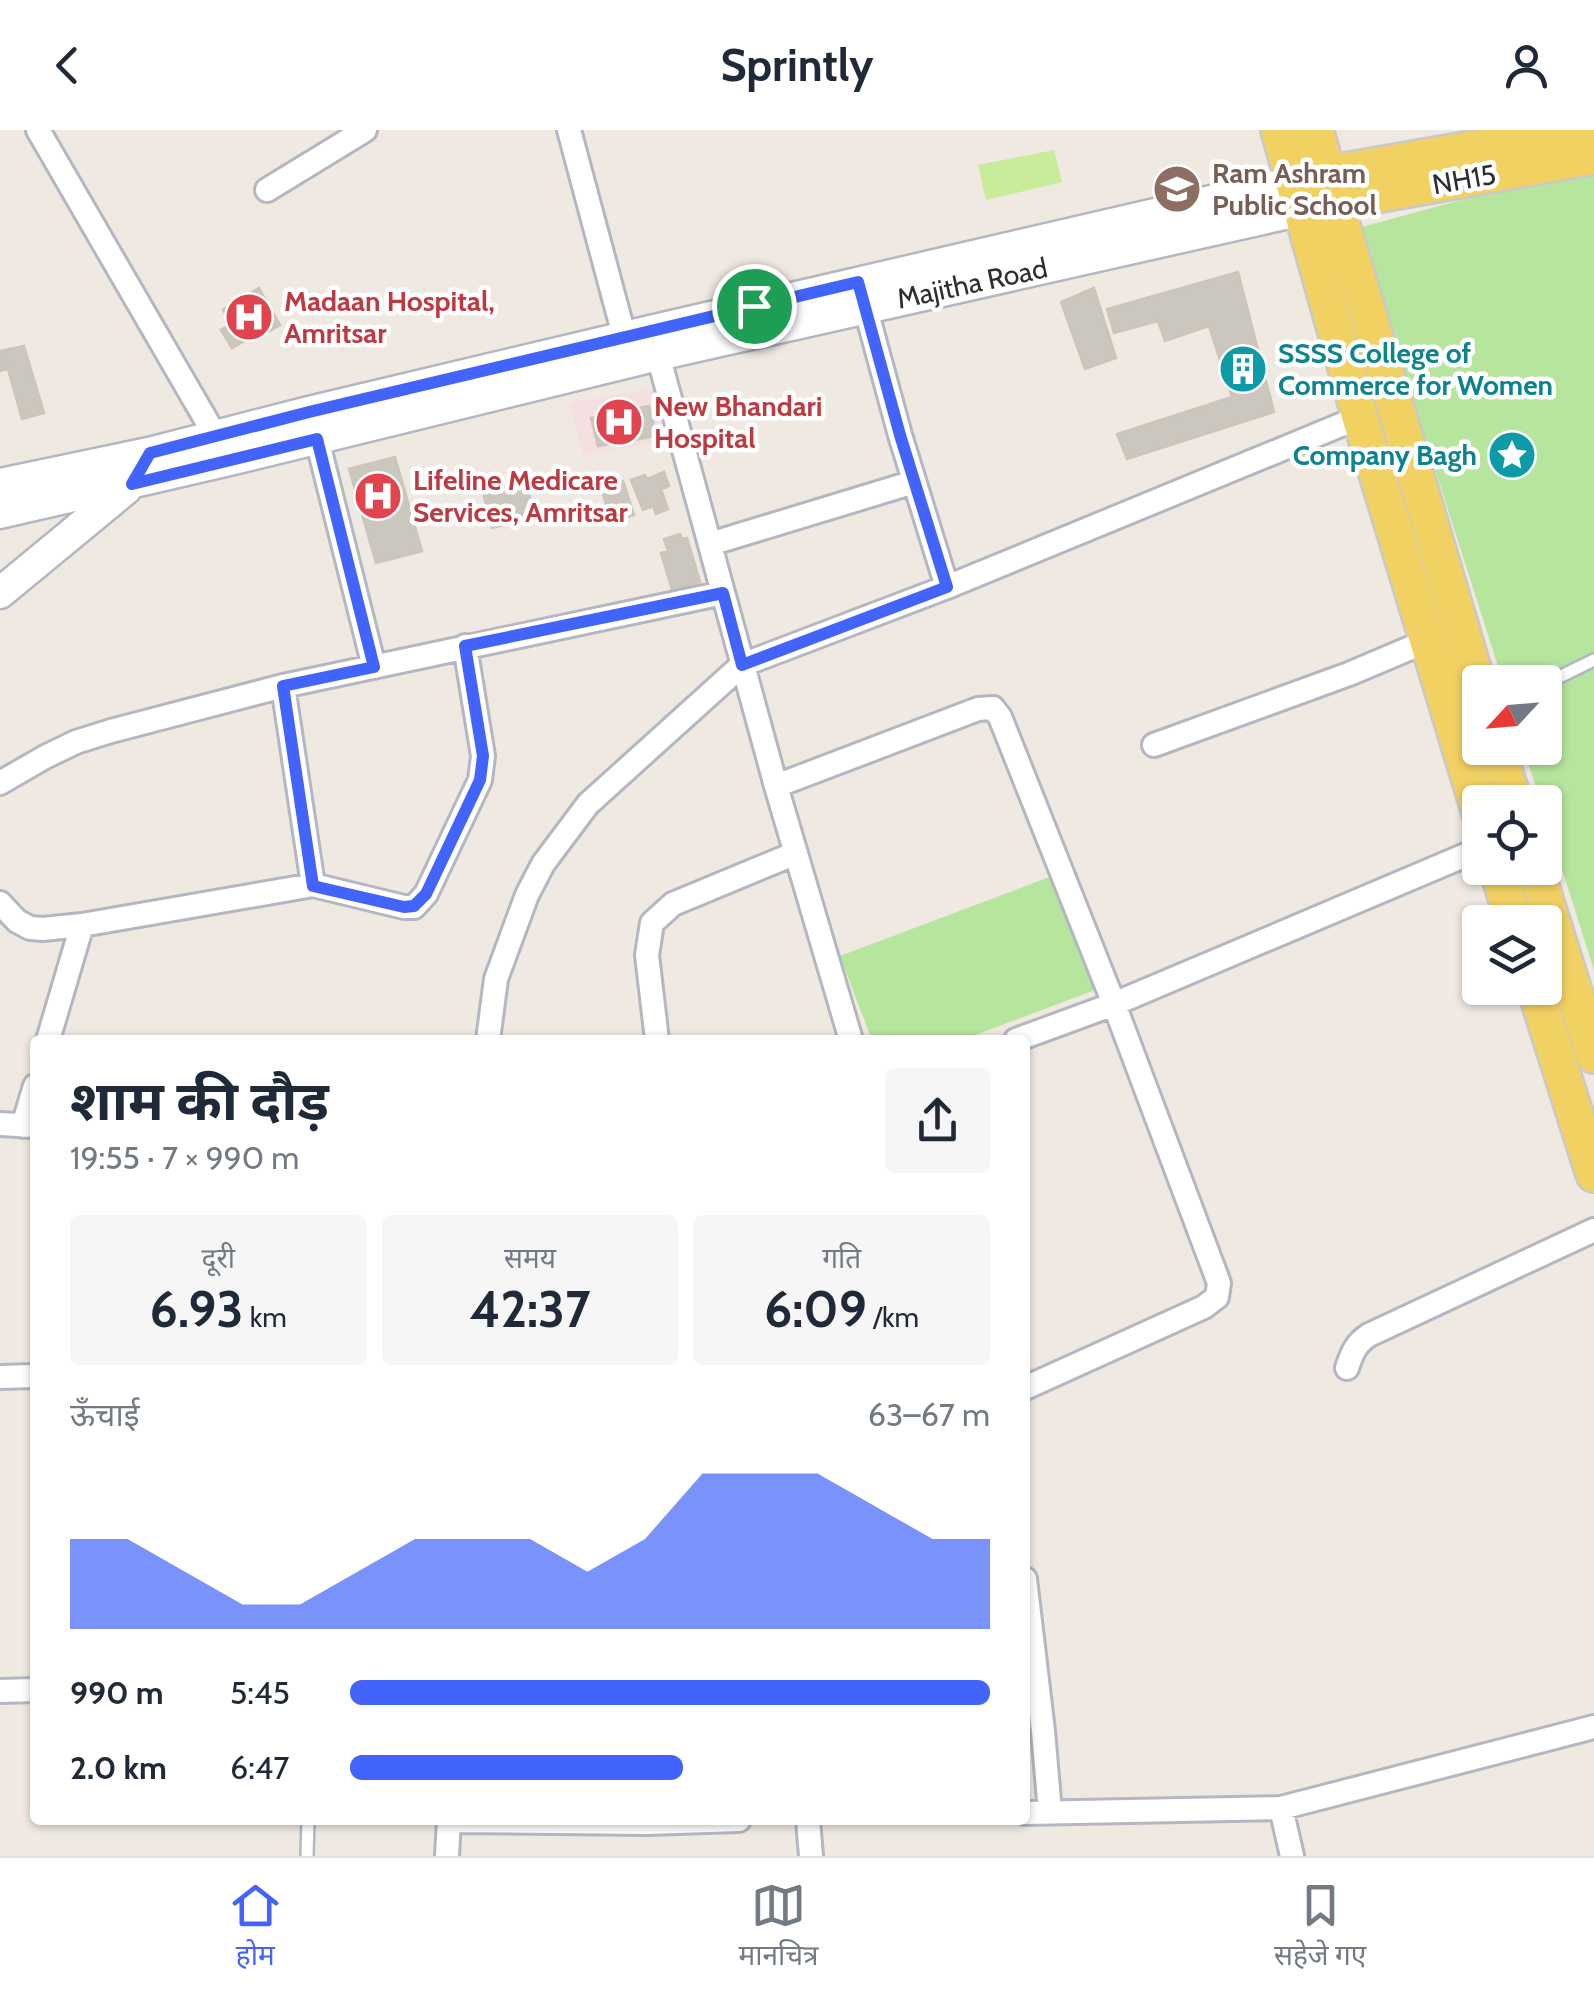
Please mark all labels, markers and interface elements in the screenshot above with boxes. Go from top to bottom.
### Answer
icon: back [40,38,95,93]
text: Sprintly [720,38,874,92]
icon: person [1499,38,1554,93]
place label: Ram Ashram Public School [1212,156,1377,222]
street label: NH15 [1430,157,1498,201]
school or university icon: Ram Ashram Public School [1151,163,1203,215]
street label: Majitha Road [894,250,1050,316]
pin [712,264,797,349]
icon: arrive [727,279,782,334]
place label: Madaan Hospital, Amritsar [284,284,495,350]
hospital icon: Madaan Hospital, Amritsar [223,291,275,343]
place label: SSSS College of Commerce for Women [1278,336,1553,402]
building icon: SSSS College of Commerce for Women [1217,343,1269,395]
place label: New Bhandari Hospital [654,389,823,455]
hospital icon: New Bhandari Hospital [593,396,645,448]
place icon: Company Bagh [1486,429,1538,481]
place label: Company Bagh [1293,438,1477,472]
place label: Lifeline Medicare Services, Amritsar [413,463,628,529]
hospital icon: Lifeline Medicare Services, Amritsar [352,470,404,522]
north arrow [1462,665,1562,765]
map controls [1462,665,1562,1005]
button: locate [1462,785,1562,885]
button: layers [1462,905,1562,1005]
text: शाम की दौड़ [70,1067,329,1134]
button: share [885,1068,990,1173]
text: 19:55 · 7 × 990 m [70,1138,299,1177]
text: दूरी [202,1241,235,1275]
text: समय [504,1241,556,1275]
text: गति [822,1241,861,1275]
text: 6.93 [150,1279,243,1340]
text: 42:37 [469,1279,591,1340]
text: 6:09 [764,1279,867,1340]
text: km [243,1300,287,1334]
text: /km [867,1300,919,1334]
text: ऊँचाई [70,1395,139,1434]
text: 63–67 m [868,1395,990,1434]
text: 990 m [70,1673,164,1712]
text: 5:45 [230,1673,290,1712]
text: 2.0 km [70,1748,167,1787]
text: 6:47 [230,1748,289,1787]
tab: होम [228,1878,283,1976]
tab: मानचित्र [738,1878,818,1976]
tab: सहेजे गए [1274,1878,1366,1976]

